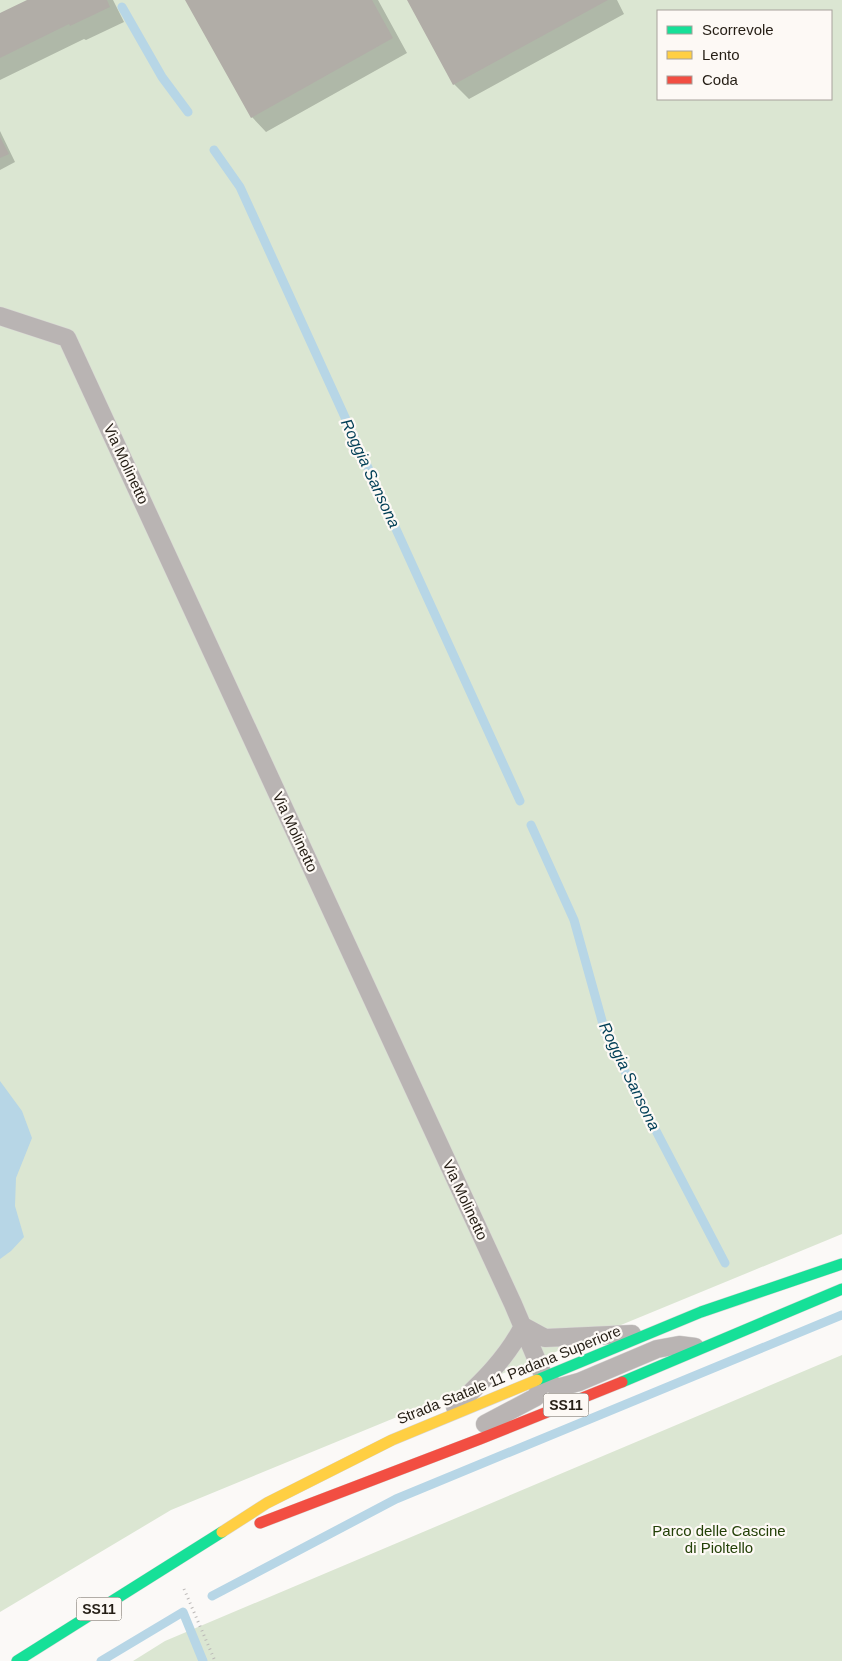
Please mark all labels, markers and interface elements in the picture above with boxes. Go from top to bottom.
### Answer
legend [657,10,832,100]
text: Scorrevole [702,21,774,38]
text: Lento [702,46,740,63]
text: Coda [702,71,739,88]
water label: Roggia Sansona [338,416,403,531]
street label: Via Molinetto [100,421,152,507]
street label: Via Molinetto [269,789,321,875]
water label: Roggia Sansona [596,1019,663,1133]
street label: Via Molinetto [439,1157,491,1243]
street label: Strada Statale 11 Padana Superiore [394,1322,623,1427]
road number: SS11 [544,1394,588,1416]
park label: Parco delle Cascine di Pioltello [652,1522,786,1556]
road number: SS11 [76,1598,122,1620]

